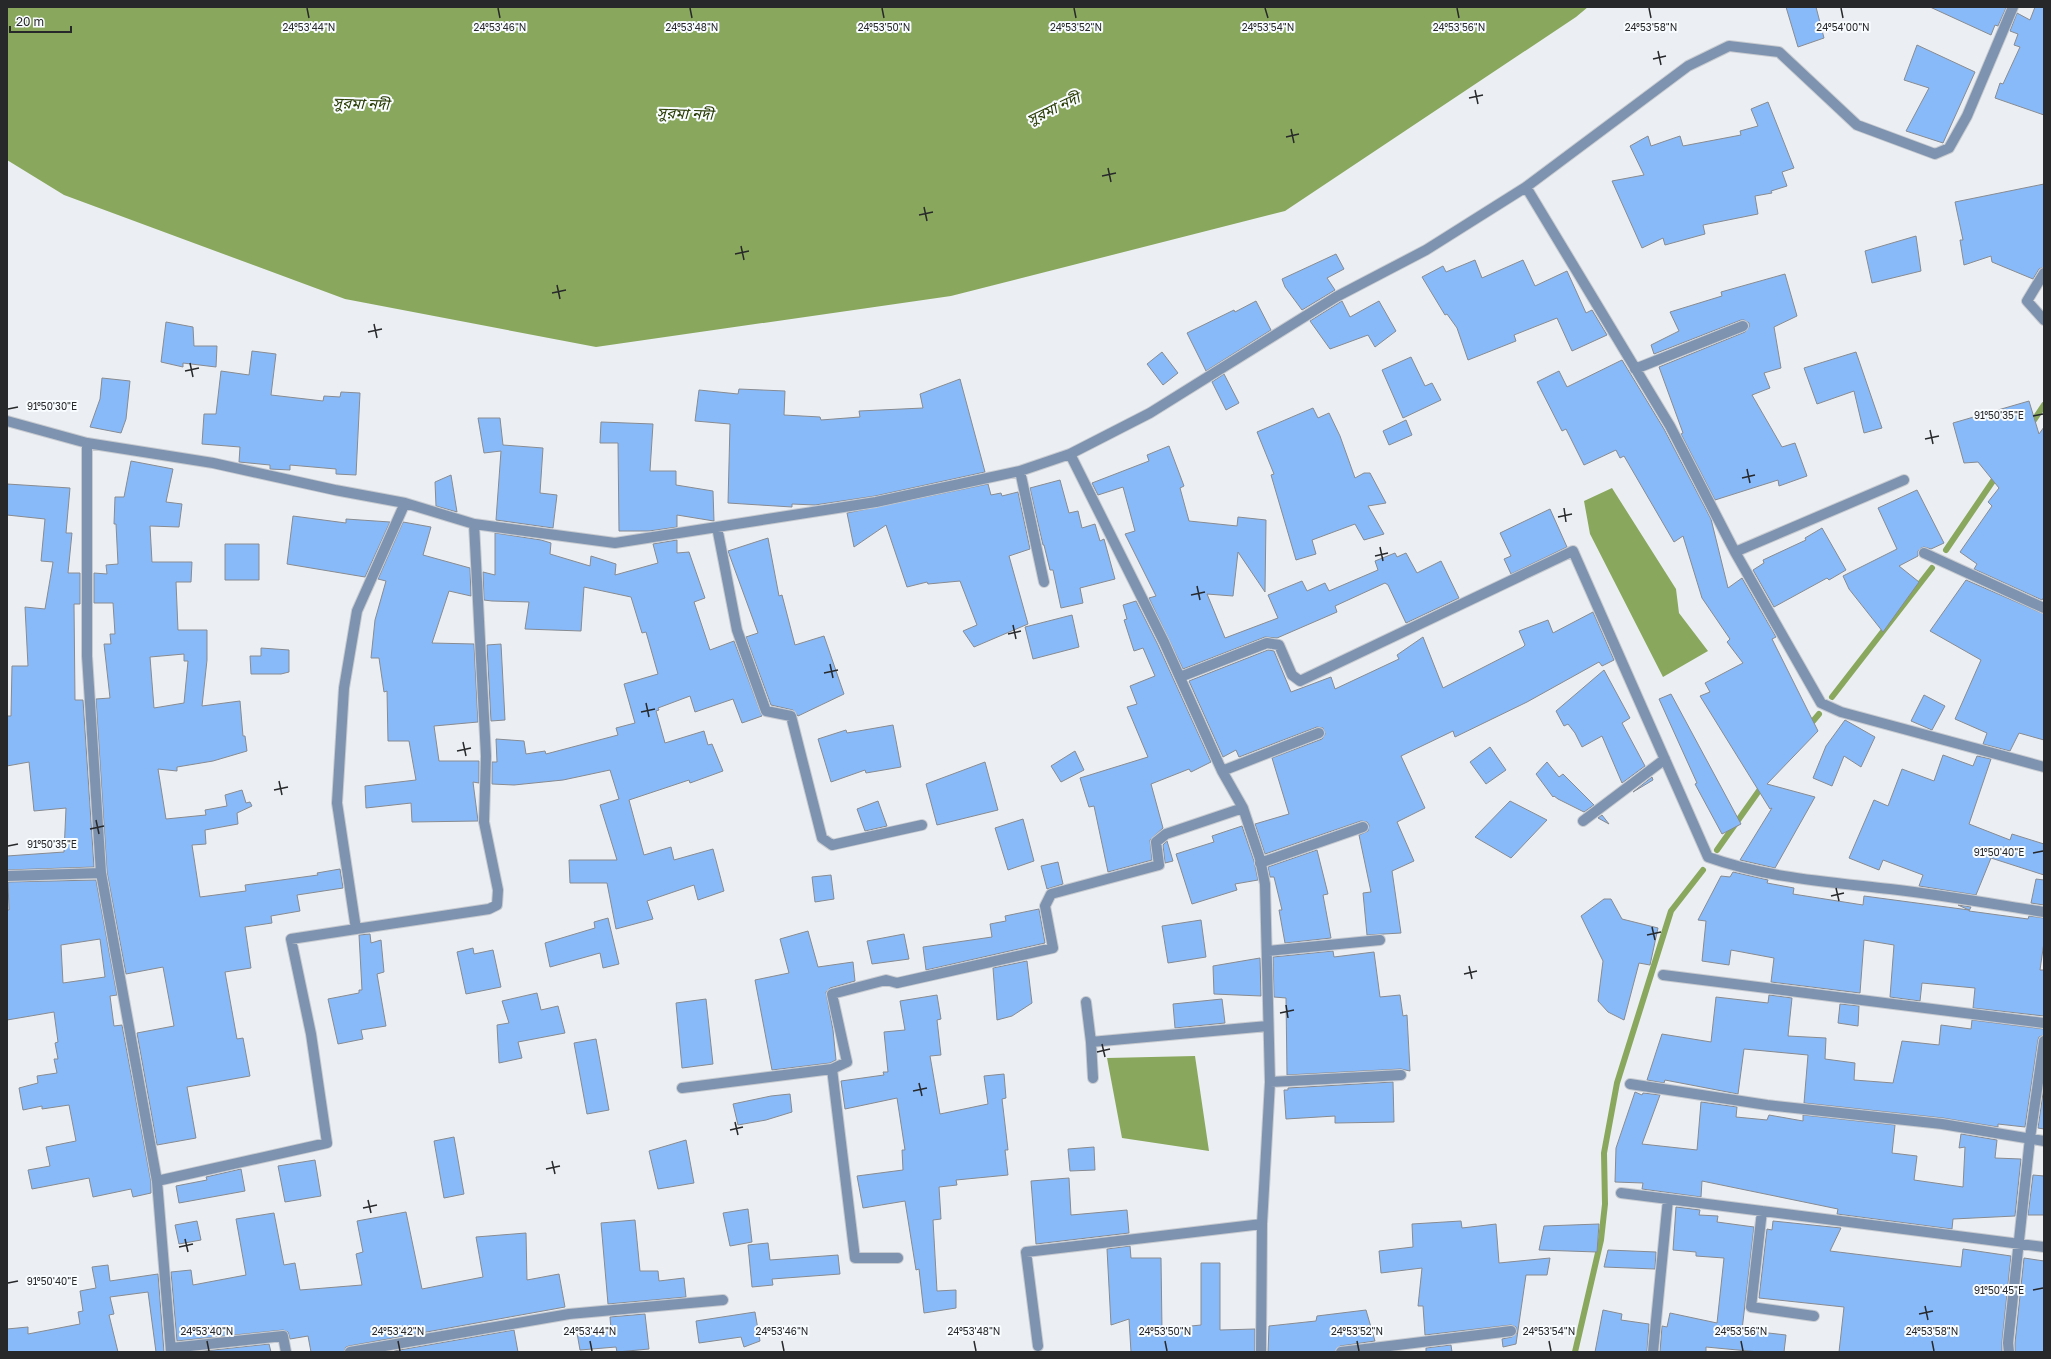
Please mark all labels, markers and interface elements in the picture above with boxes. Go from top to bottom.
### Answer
scale bar [10,8,71,34]
text: 20 m [16,14,44,29]
text: 24°53'44"N [283,21,335,33]
text: 24°53'46"N [474,21,526,33]
text: 24°53'48"N [666,21,718,33]
text: 24°53'50"N [858,21,910,33]
text: 24°53'52"N [1050,21,1102,33]
text: 24°53'54"N [1242,21,1294,33]
text: 24°53'56"N [1433,21,1485,33]
text: 24°53'58"N [1625,21,1677,33]
text: 24°54'00"N [1816,21,1870,33]
water label: সুরমা নদী [1024,87,1086,129]
water label: সুরমা নদী [332,93,393,114]
water label: সুরমা নদী [656,103,717,124]
text: 91°50'30"E [27,400,77,412]
text: 91°50'35"E [1974,409,2024,421]
text: 91°50'35"E [27,838,77,850]
text: 91°50'40"E [1974,846,2024,858]
text: 91°50'40"E [27,1275,77,1287]
text: 91°50'45"E [1974,1284,2024,1296]
text: 24°53'40"N [181,1325,233,1337]
text: 24°53'42"N [372,1325,424,1337]
text: 24°53'44"N [564,1325,616,1337]
text: 24°53'46"N [756,1325,808,1337]
text: 24°53'48"N [948,1325,1000,1337]
text: 24°53'50"N [1139,1325,1191,1337]
text: 24°53'52"N [1331,1325,1383,1337]
text: 24°53'54"N [1523,1325,1575,1337]
text: 24°53'56"N [1715,1325,1767,1337]
text: 24°53'58"N [1906,1325,1958,1337]

